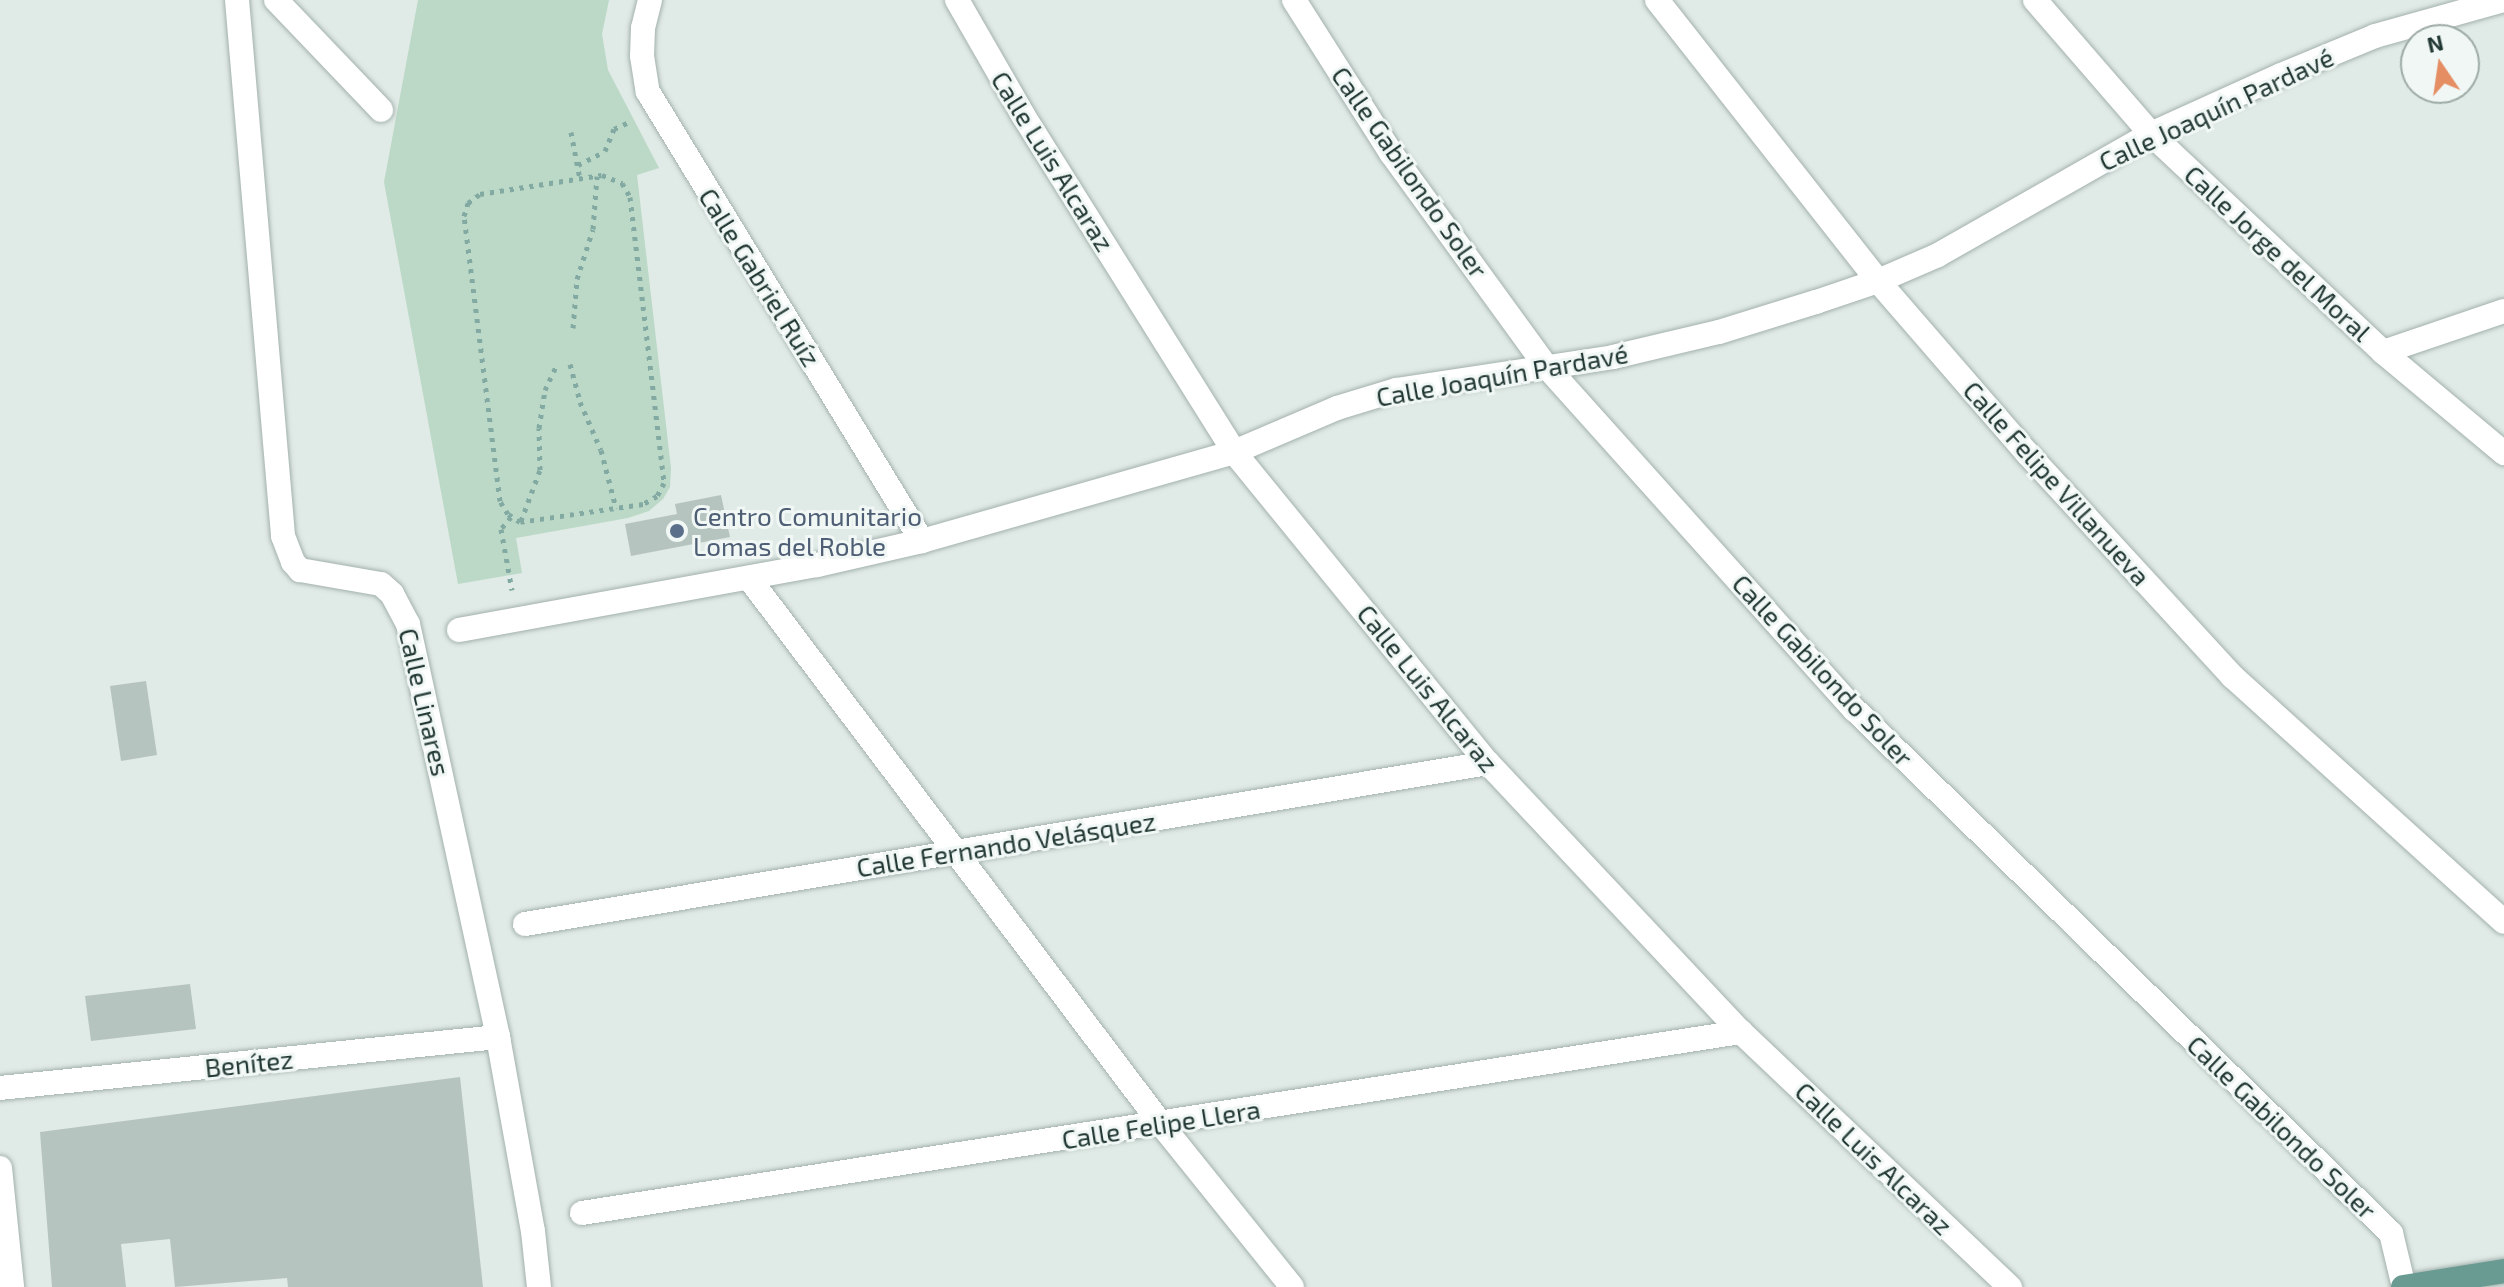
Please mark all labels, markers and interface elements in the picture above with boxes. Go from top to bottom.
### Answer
north arrow [2400,24,2480,104]
text: N [2424,28,2446,57]
street label: Calle Joaquín Pardavé [2094,41,2338,177]
street label: Calle Gabilondo Soler [1325,60,1495,284]
street label: Calle Luis Alcaraz [985,65,1121,257]
street label: Calle Jorge del Moral [2178,158,2378,348]
street label: Calle Gabriel Ruíz [693,182,827,372]
street label: Calle Joaquín Pardavé [1373,337,1631,413]
street label: Calle Felipe Villanueva [1957,374,2157,592]
place label: Centro Comunitario Lomas del Roble [693,500,922,562]
marker: Centro Comunitario Lomas del Roble [668,522,686,540]
street label: Calle Gabilondo Soler [1726,568,1920,772]
street label: Calle Luis Alcaraz [1351,598,1505,778]
street label: Calle Linares [393,625,457,779]
street label: Calle Fernando Velásquez [854,805,1158,883]
street label: Calle Gabilondo Soler [2181,1029,2383,1225]
street label: Benítez [203,1043,295,1083]
street label: Calle Luis Alcaraz [1789,1075,1959,1241]
street label: Calle Felipe Llera [1059,1093,1263,1155]

